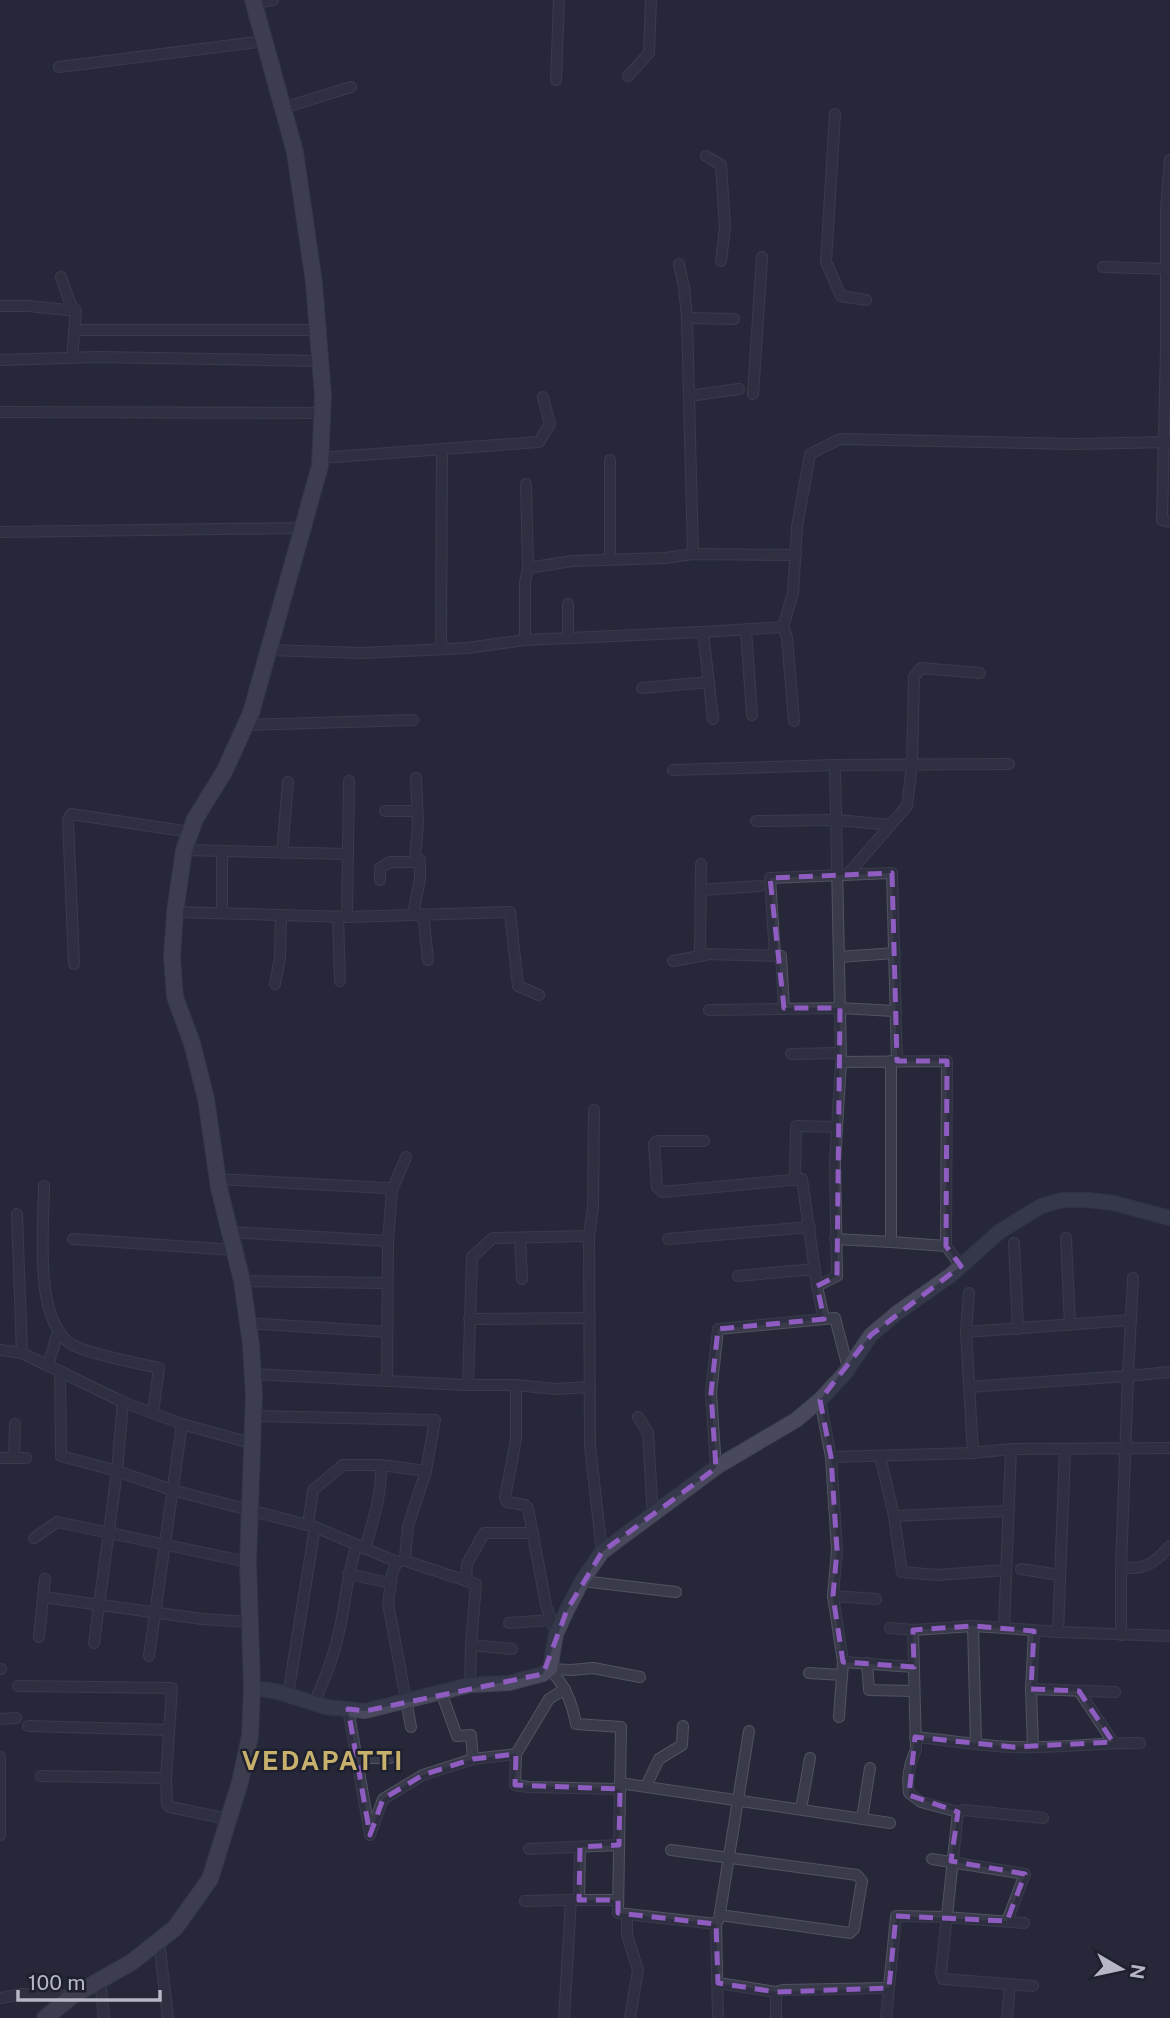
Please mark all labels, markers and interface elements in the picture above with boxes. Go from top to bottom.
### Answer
district label: VEDAPATTI [242,1745,404,1776]
north arrow [1086,1934,1156,2004]
scale bar [18,1958,159,2002]
text: N [1126,1963,1150,1981]
text: 100 m [28,1970,85,1995]

